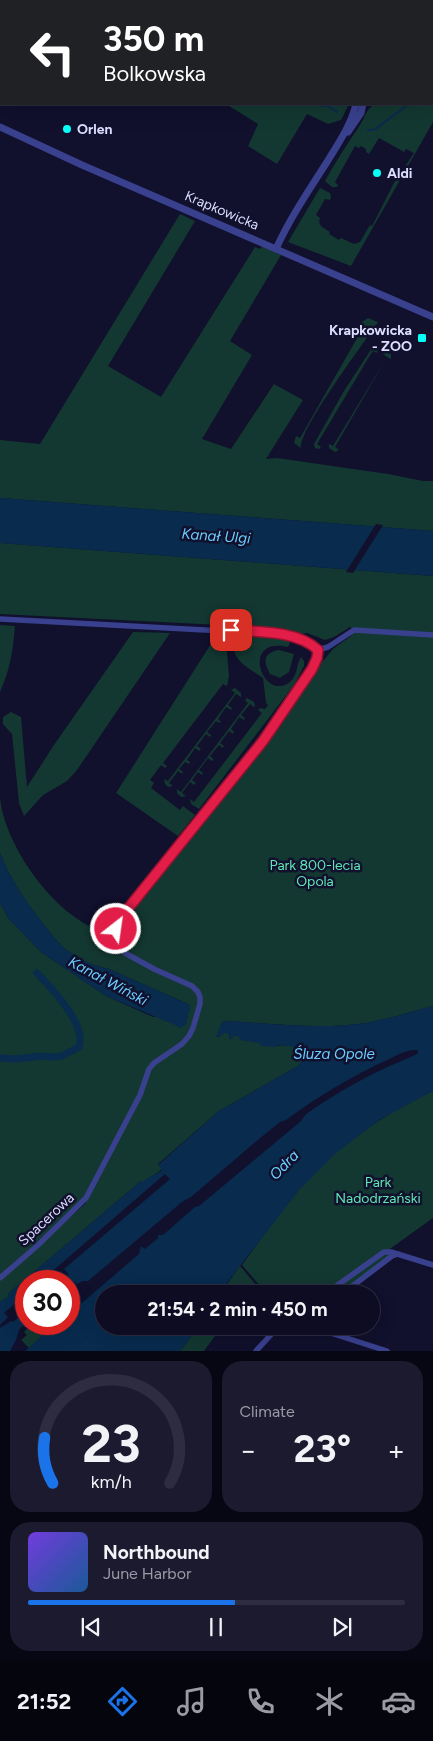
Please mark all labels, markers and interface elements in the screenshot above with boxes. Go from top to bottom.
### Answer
text: 350 m [103,18,204,60]
icon: left [20,20,85,85]
text: Bolkowska [103,60,206,87]
place label: Orlen [77,121,113,138]
marker: Orlen [61,123,73,135]
place label: Aldi [387,165,412,182]
marker: Aldi [371,167,383,179]
street label: Krapkowicka [182,187,261,234]
place label: Krapkowicka - ZOO [329,322,412,355]
marker: Krapkowicka - ZOO [416,332,428,344]
water label: Kanał Ulgi [181,525,252,547]
pin [210,609,252,651]
icon: arrive [217,616,245,644]
park label: Park 800-lecia Opola [269,857,361,890]
position arrow [89,902,141,954]
water label: Kanał Wiński [65,953,151,1010]
water label: Śluza Opole [293,1045,375,1063]
water label: Odra [266,1146,303,1184]
park label: Park Nadodrzański [335,1174,421,1207]
street label: Spacerowa [15,1189,78,1249]
speed limit sign: 30 [15,1270,80,1335]
text: 21:54 · 2 min · 450 m [147,1298,328,1321]
text: Climate [240,1402,295,1421]
text: 23 [81,1413,140,1475]
text: 23° [294,1426,351,1472]
text: − [240,1433,257,1467]
text: + [388,1433,405,1467]
text: km/h [90,1471,131,1492]
text: Northbound [103,1541,210,1564]
text: June Harbor [103,1564,191,1583]
icon: previous [77,1613,105,1641]
icon: pause [202,1613,230,1641]
icon: next [328,1613,356,1641]
icon: directions [105,1684,140,1719]
icon: music [174,1684,209,1719]
icon: phone [243,1684,278,1719]
icon: climate [312,1684,347,1719]
icon: car [381,1684,416,1719]
text: 21:52 [17,1688,71,1715]

